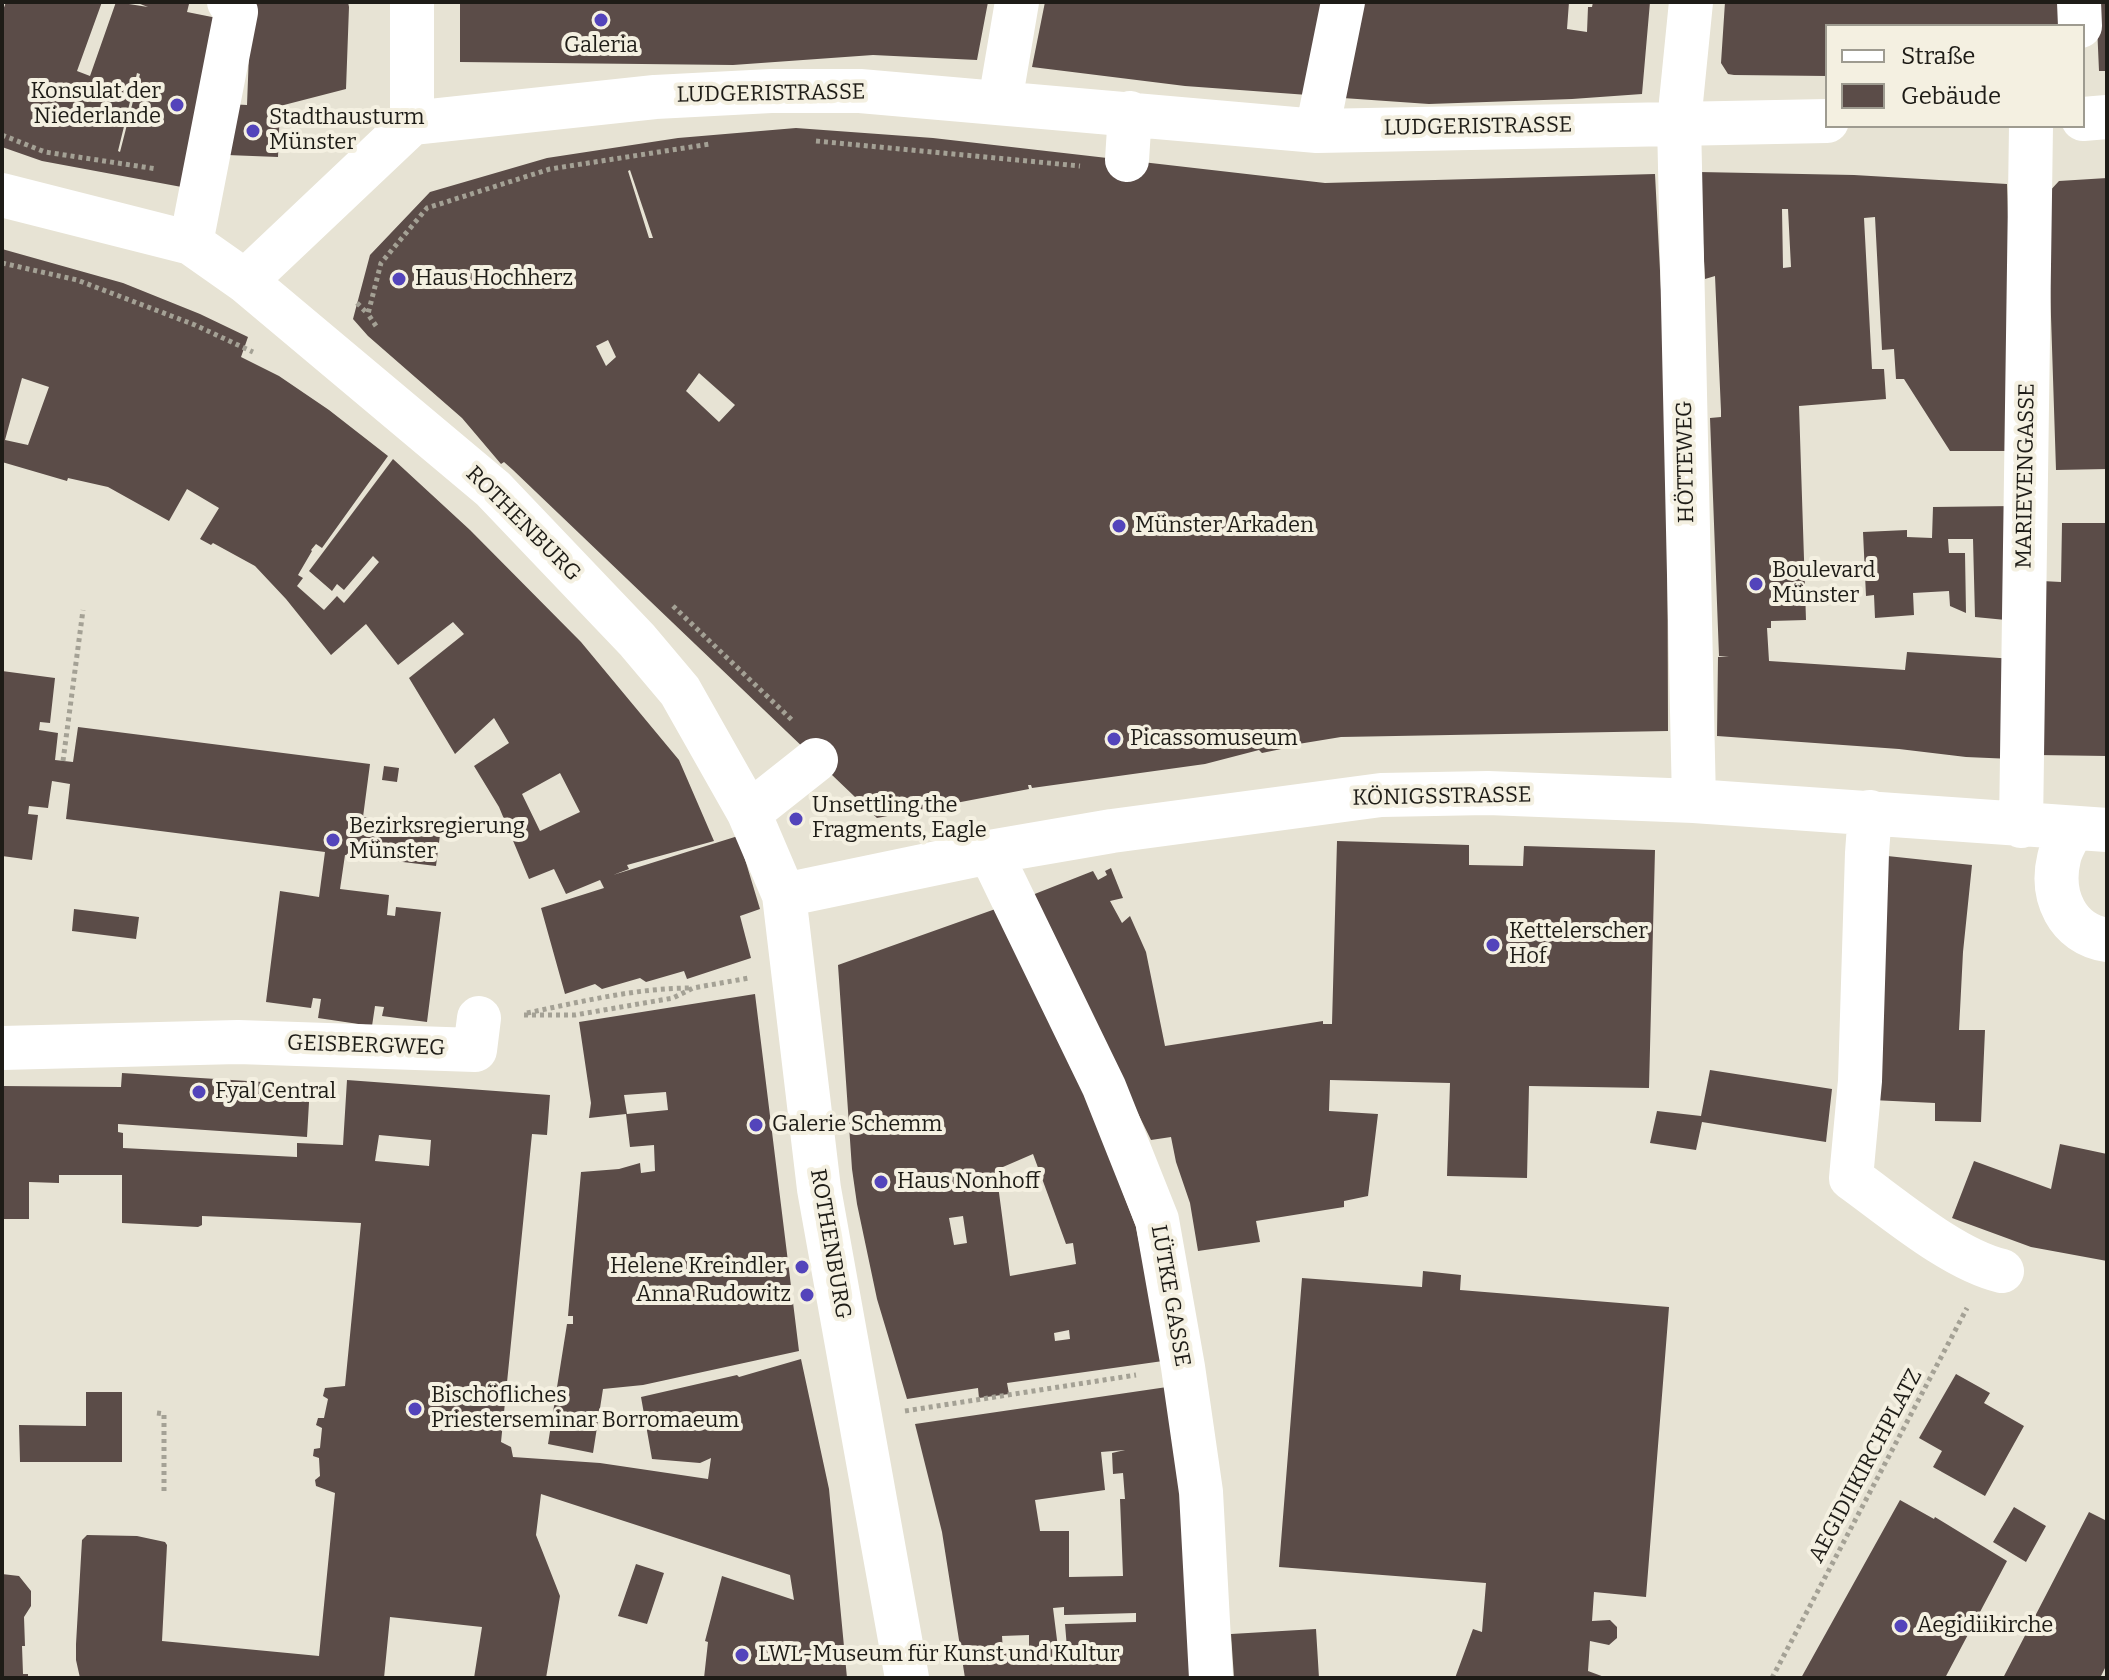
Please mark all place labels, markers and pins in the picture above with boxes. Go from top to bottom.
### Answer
marker: Galeria [592,11,610,29]
place label: Galeria [564,33,638,59]
place label: Konsulat der Niederlande [30,79,161,130]
marker: Konsulat der Niederlande [168,96,186,114]
place label: Stadthausturm Münster [269,105,424,156]
marker: Stadthausturm Münster [244,122,262,140]
place label: Haus Hochherz [415,266,573,292]
marker: Haus Hochherz [390,270,408,288]
place label: Münster Arkaden [1135,513,1314,539]
marker: Münster Arkaden [1110,517,1128,535]
place label: Boulevard Münster [1772,558,1876,610]
marker: Boulevard Münster [1747,575,1765,593]
place label: Picassomuseum [1130,726,1298,752]
marker: Picassomuseum [1105,730,1123,748]
place label: Unsettling the Fragments, Eagle [812,793,987,844]
marker: Unsettling the Fragments, Eagle [787,810,805,828]
place label: Bezirksregierung Münster [349,814,525,866]
marker: Bezirksregierung Münster [324,831,342,849]
place label: Kettelerscher Hof [1509,919,1648,970]
marker: Kettelerscher Hof [1484,936,1502,954]
place label: Fyal Central [215,1079,336,1105]
marker: Fyal Central [190,1083,208,1101]
place label: Galerie Schemm [772,1112,942,1138]
marker: Galerie Schemm [747,1116,765,1134]
place label: Haus Nonhoff [897,1169,1040,1195]
marker: Haus Nonhoff [872,1173,890,1191]
place label: Helene Kreindler [610,1254,786,1280]
marker: Helene Kreindler [793,1258,811,1276]
place label: Anna Rudowitz [636,1282,791,1308]
marker: Anna Rudowitz [798,1286,816,1304]
place label: Bischöfliches Priesterseminar Borromaeum [431,1383,739,1434]
marker: Bischöfliches Priesterseminar Borromaeum [406,1400,424,1418]
place label: Aegidiikirche [1917,1613,2053,1639]
marker: Aegidiikirche [1892,1617,1910,1635]
place label: LWL-Museum für Kunst und Kultur [758,1642,1119,1668]
marker: LWL-Museum für Kunst und Kultur [733,1646,751,1664]

